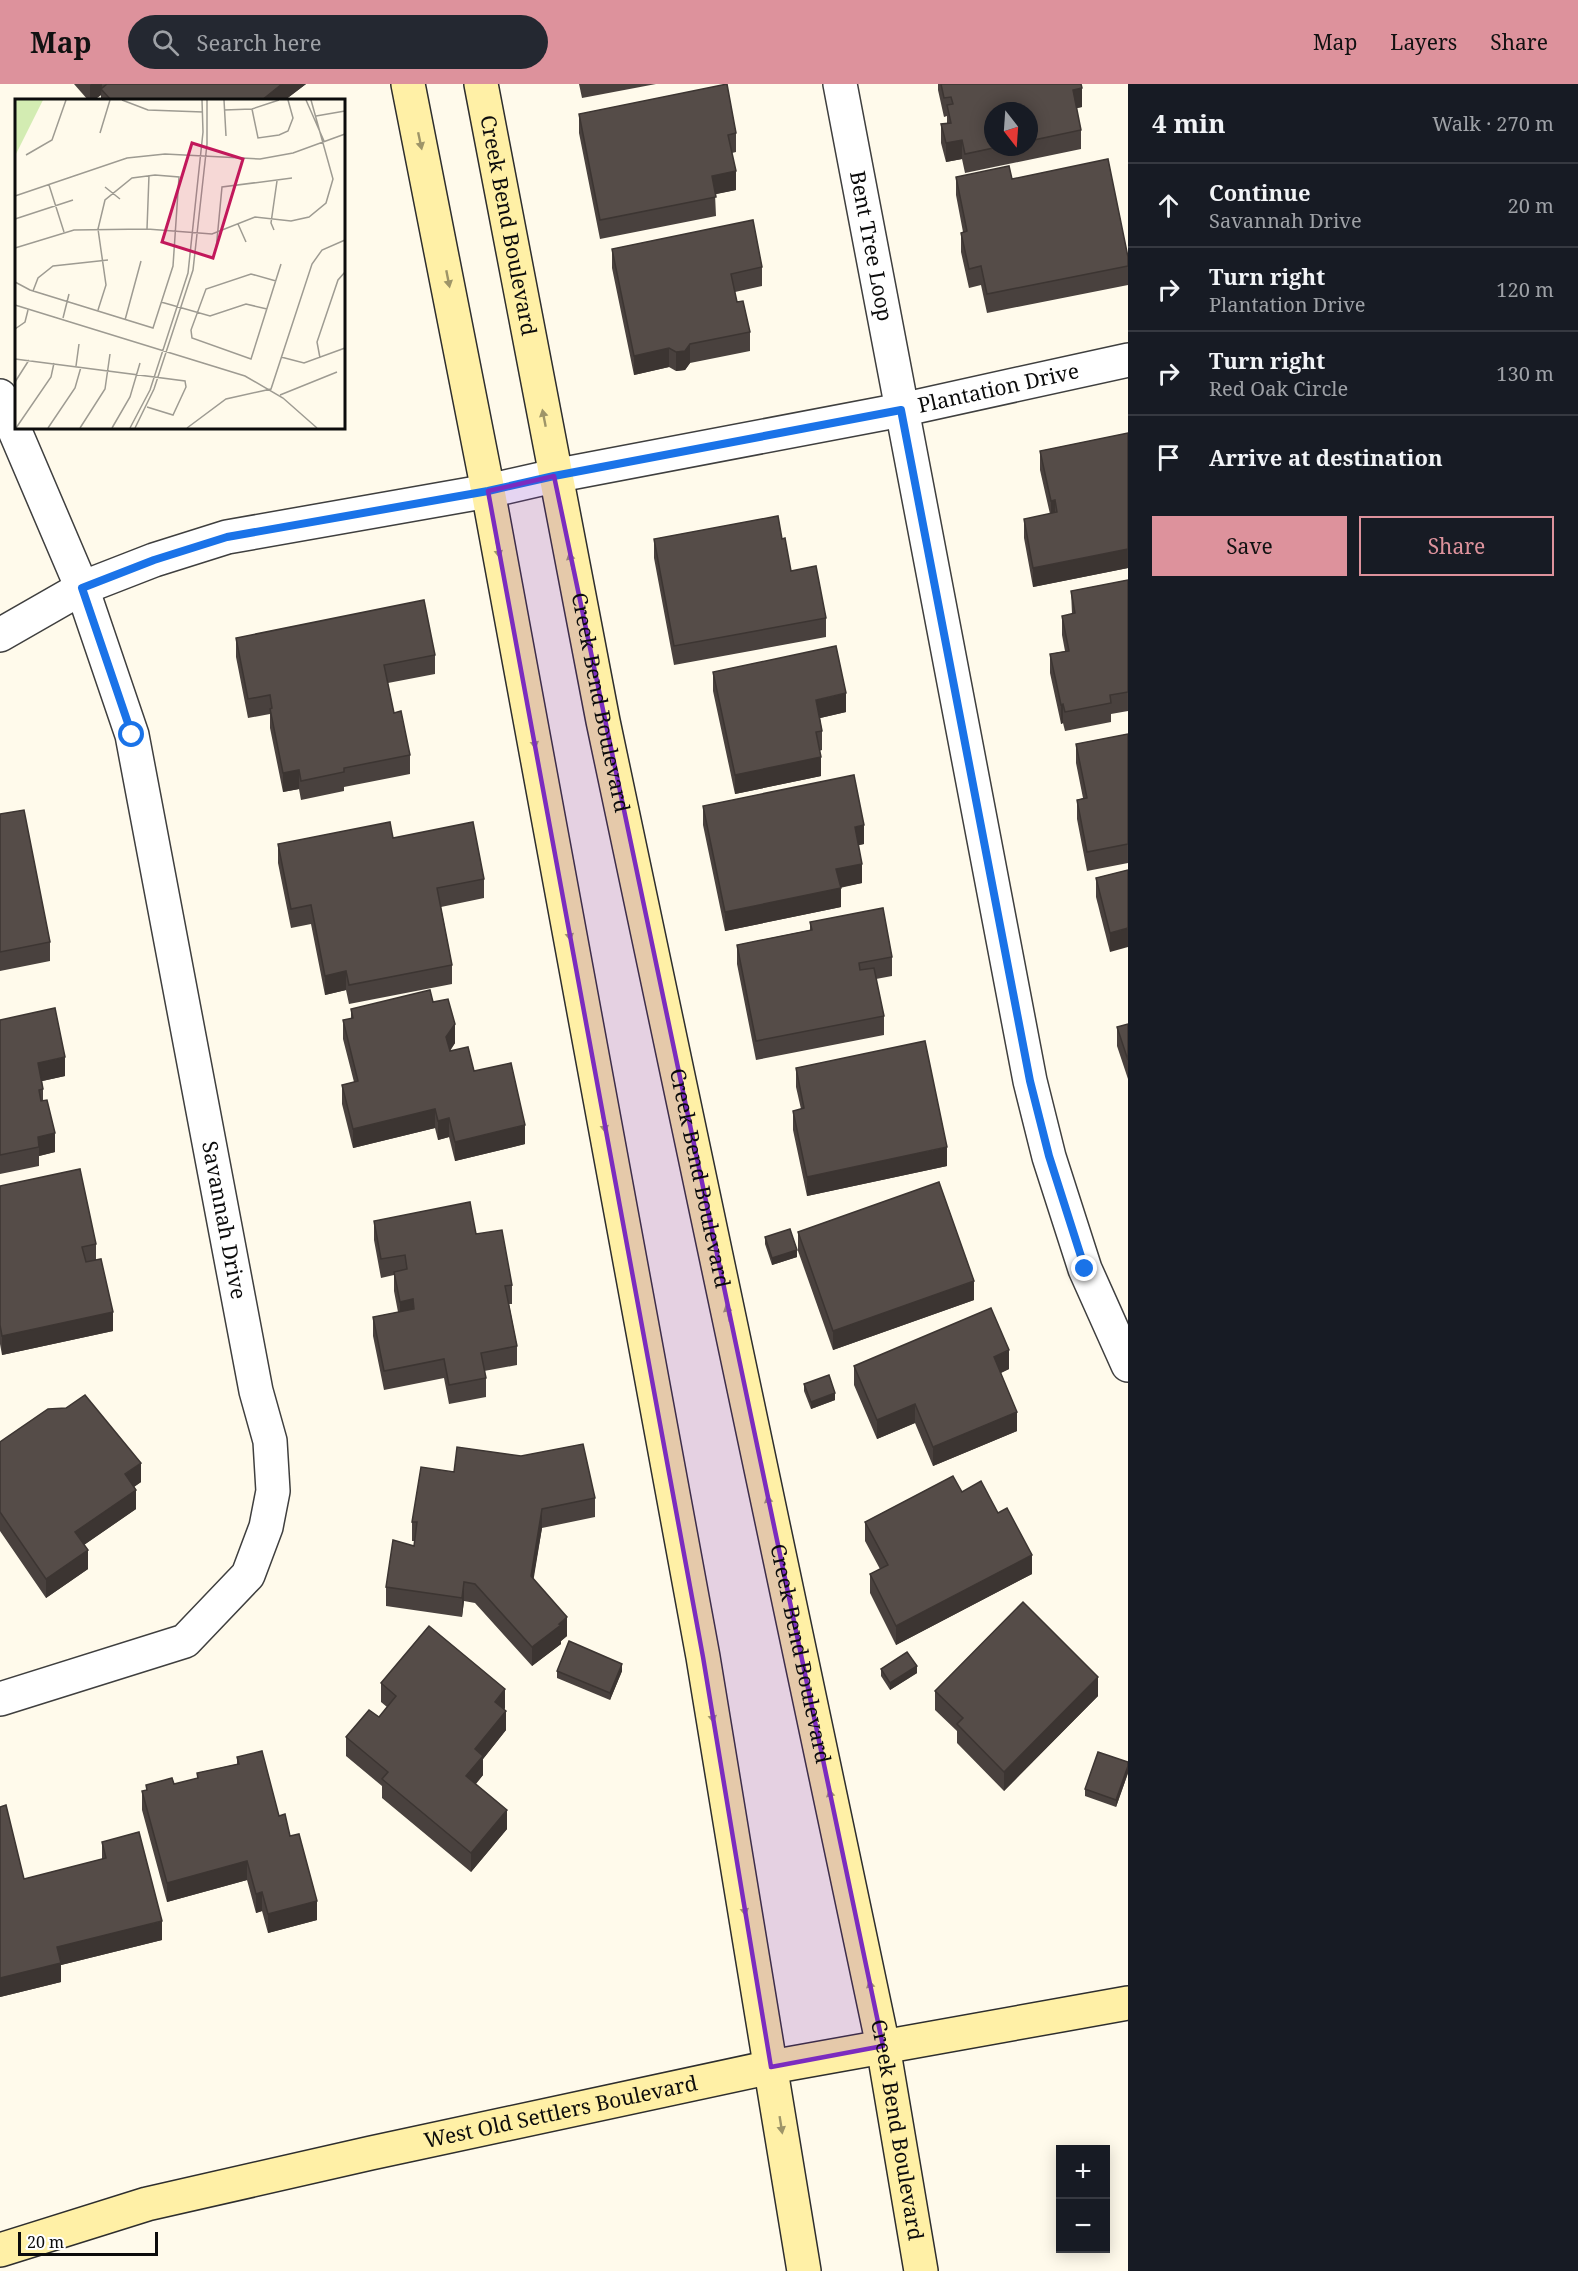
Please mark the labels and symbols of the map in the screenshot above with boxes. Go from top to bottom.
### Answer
inset map [15,99,345,429]
north arrow [984,102,1038,156]
street label: Creek Bend Boulevard [474,113,544,338]
one-way arrow [416,132,425,151]
street label: Bent Tree Loop [844,168,900,323]
one-way arrow [444,270,453,289]
street label: Plantation Drive [915,356,1082,419]
one-way arrow [539,408,548,427]
one-way arrow [494,539,503,558]
one-way arrow [566,551,575,570]
street label: Creek Bend Boulevard [566,590,637,815]
route start [118,721,144,747]
one-way arrow [530,731,539,750]
one-way arrow [565,923,574,942]
street label: Creek Bend Boulevard [664,1066,737,1291]
one-way arrow [600,1115,609,1134]
street label: Savannah Drive [196,1139,253,1302]
route end [1071,1255,1097,1281]
one-way arrow [723,1304,733,1323]
one-way arrow [764,1494,773,1513]
street label: Creek Bend Boulevard [764,1541,838,1766]
one-way arrow [708,1705,717,1724]
one-way arrow [825,1788,835,1807]
one-way arrow [740,1897,749,1916]
one-way arrow [866,1979,875,1998]
street label: Creek Bend Boulevard [865,2017,931,2243]
street label: West Old Settlers Boulevard [421,2068,700,2154]
one-way arrow [776,2115,785,2134]
scale bar [18,2229,158,2256]

